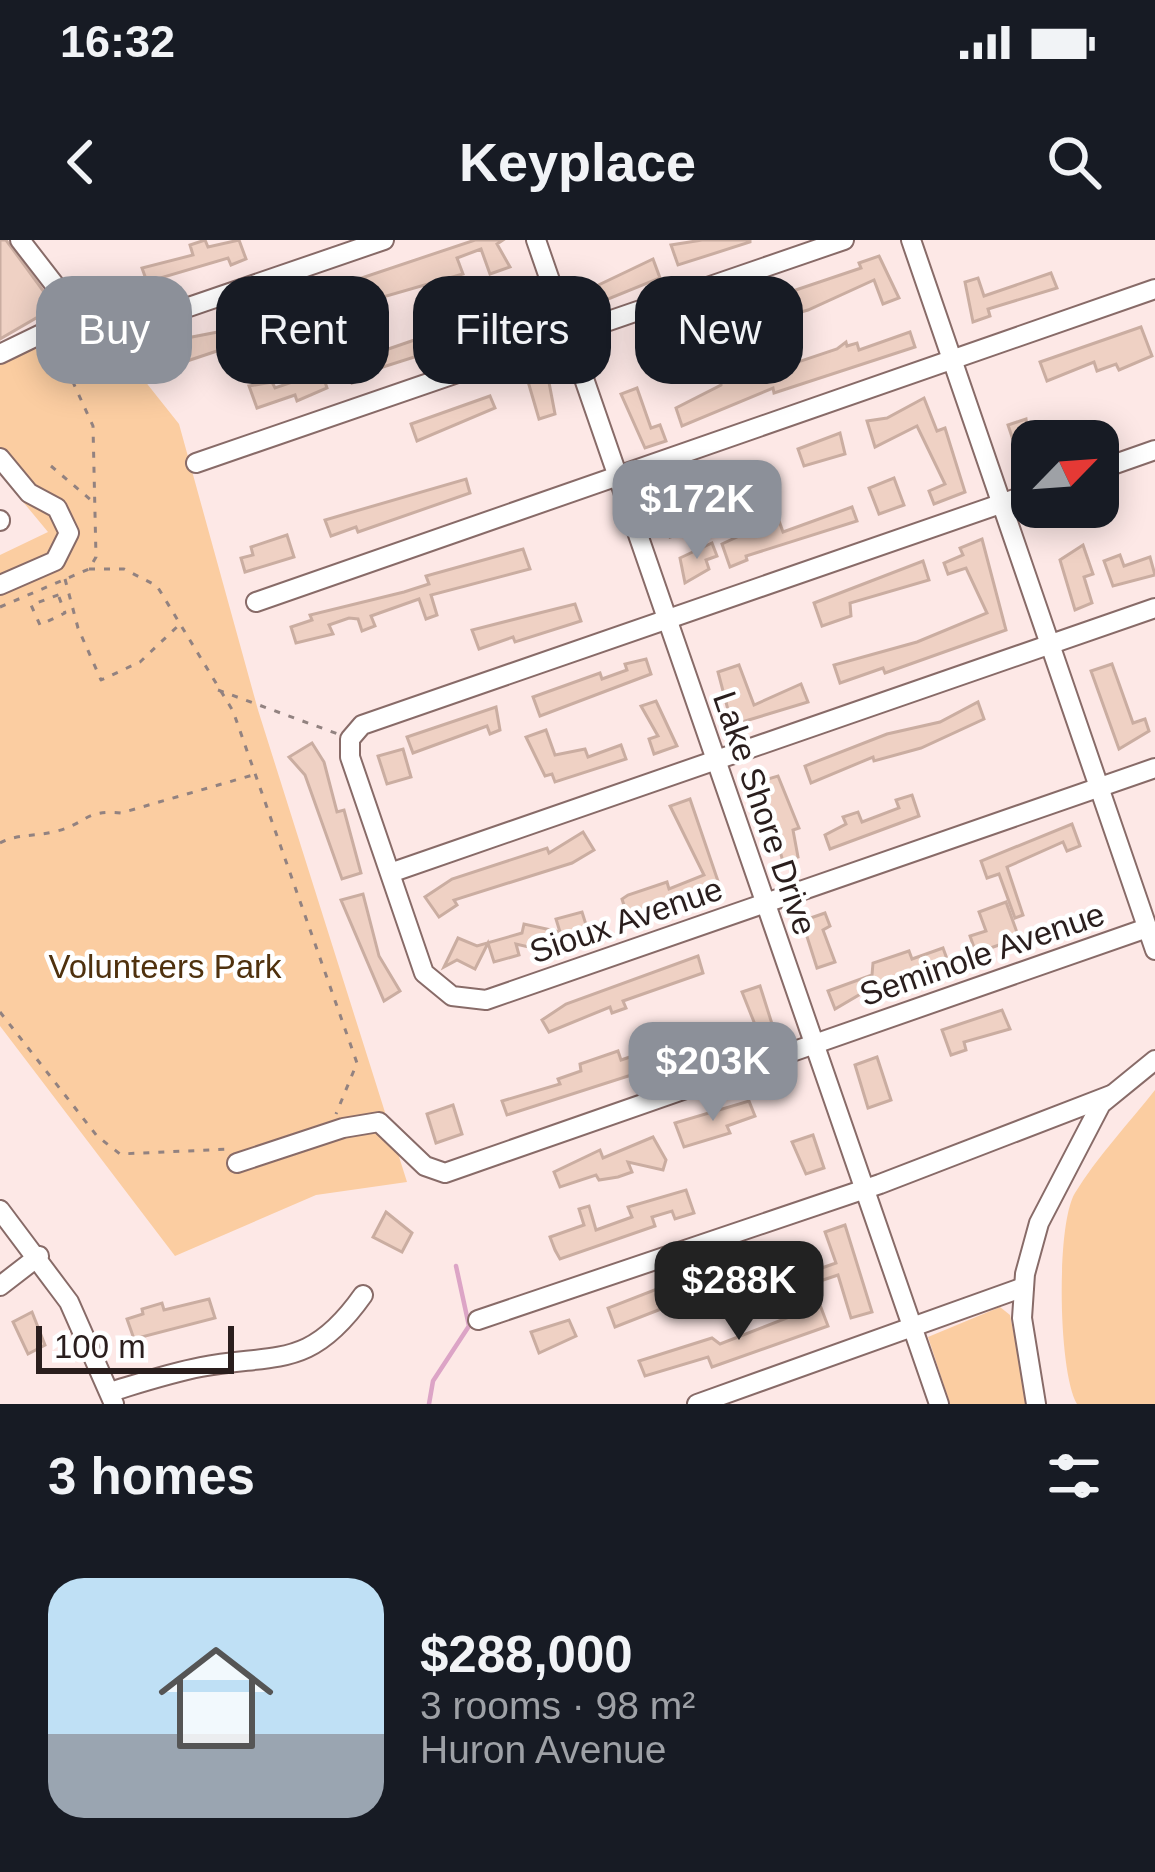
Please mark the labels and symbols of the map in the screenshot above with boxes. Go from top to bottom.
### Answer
north arrow [1011,420,1119,528]
pin: $172K [613,460,781,562]
street label: Lake Shore Drive [706,686,824,940]
street label: Sioux Avenue [525,870,727,970]
street label: Seminole Avenue [855,895,1109,1013]
park label: Volunteers Park [49,948,282,985]
pin: $203K [629,1022,797,1124]
pin: $288K [655,1241,823,1343]
scale bar [36,1320,234,1373]

